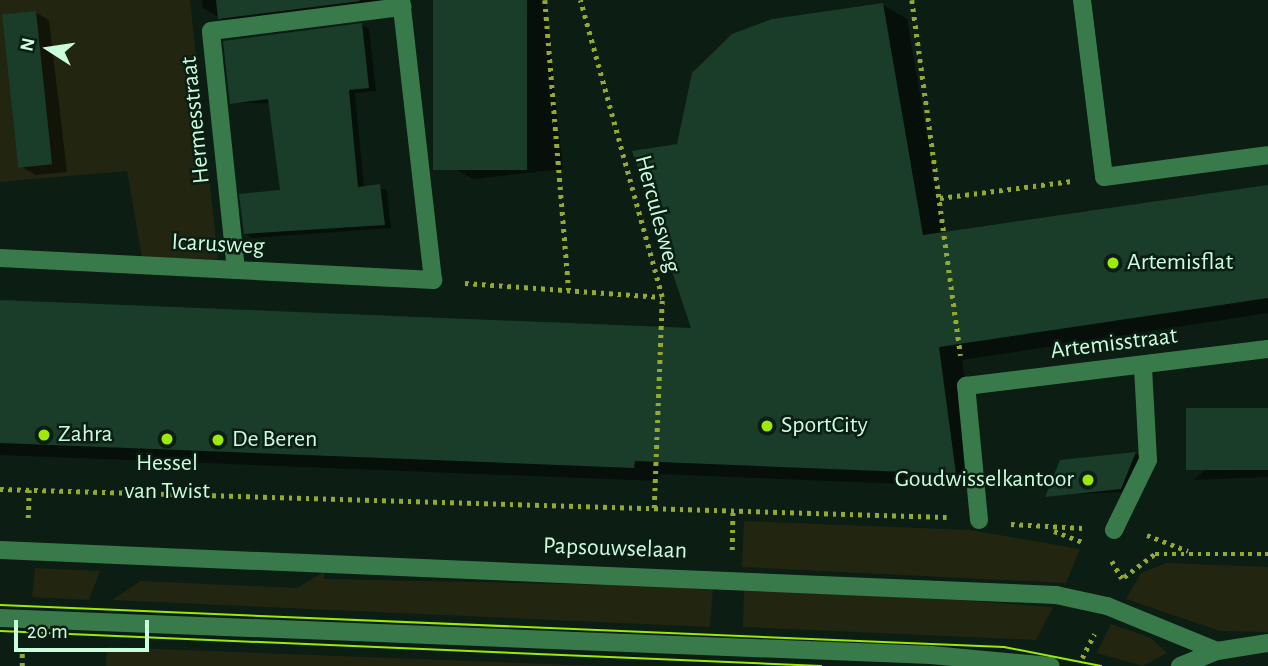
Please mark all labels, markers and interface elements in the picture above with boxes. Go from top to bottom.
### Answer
north arrow [14,14,84,84]
text: N [17,36,39,53]
street label: Hermesstraat [175,55,217,185]
street label: Herculesweg [628,152,686,276]
street label: Icarusweg [171,228,265,262]
place label: Artemisflat [1127,249,1233,277]
marker: Artemisflat [1105,255,1121,271]
street label: Artemisstraat [1049,322,1179,366]
place label: SportCity [781,412,868,440]
marker: SportCity [759,418,775,434]
place label: Zahra [58,421,113,449]
place label: De Beren [232,426,317,454]
marker: Zahra [36,427,52,443]
marker: Hessel van Twist [159,431,175,447]
marker: De Beren [210,432,226,448]
place label: Hessel van Twist [124,450,210,506]
place label: Goudwisselkantoor [895,466,1074,494]
marker: Goudwisselkantoor [1080,472,1096,488]
street label: Papsouwselaan [542,532,688,566]
scale bar [18,606,152,650]
text: 20 m [27,621,68,642]

